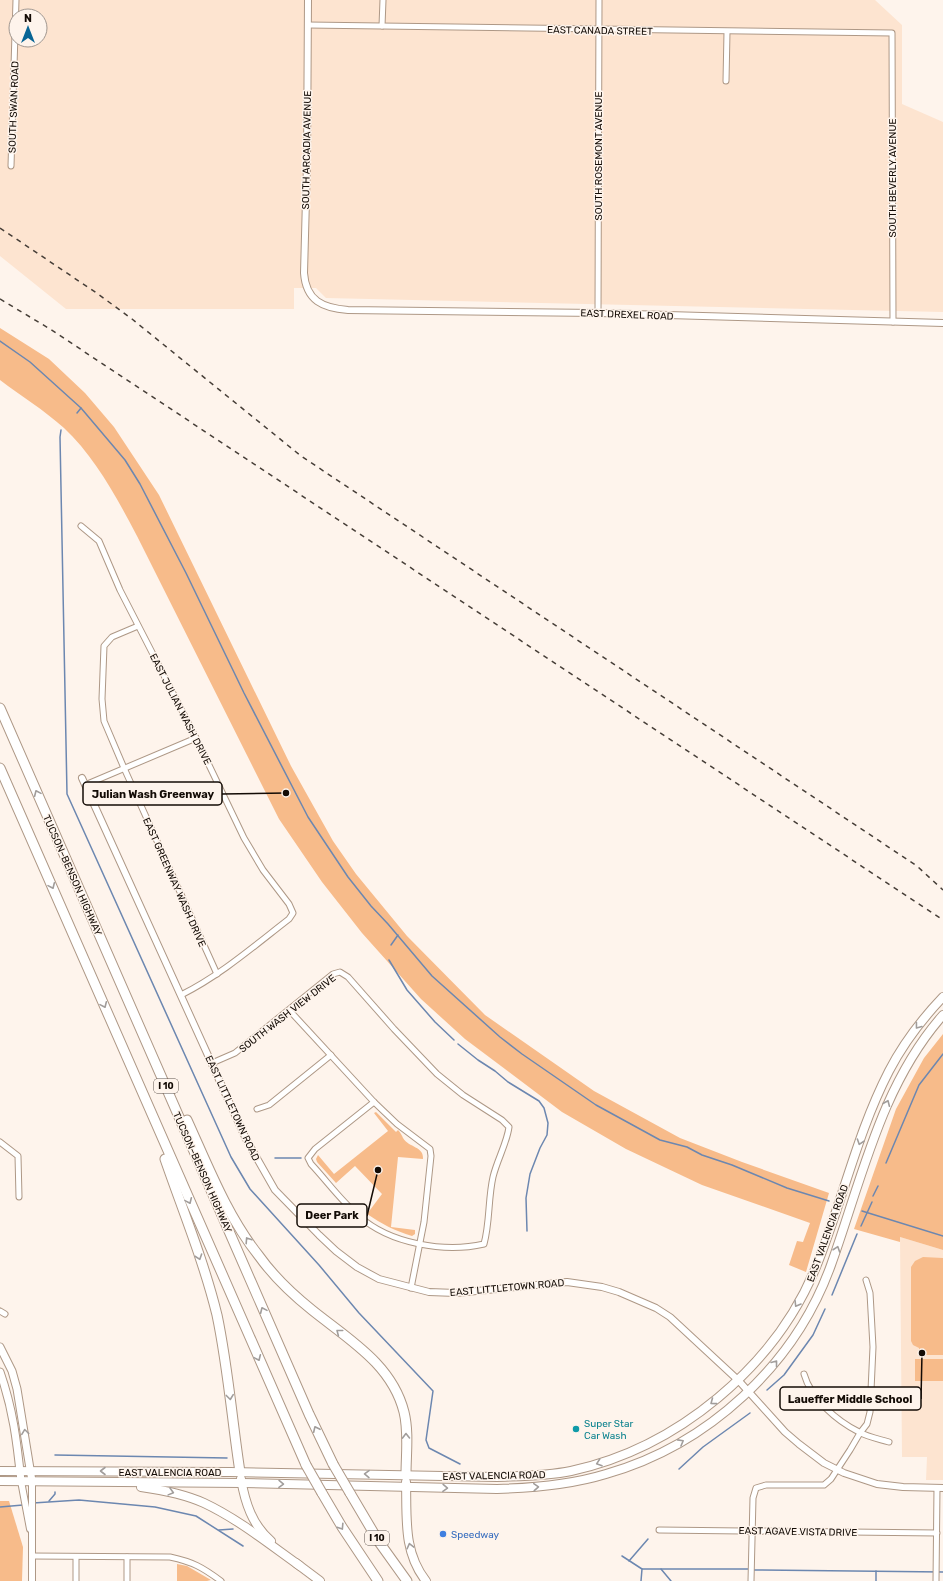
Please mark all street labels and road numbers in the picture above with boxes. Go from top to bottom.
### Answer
street label: EAST CANADA STREET [547,24,653,38]
street label: SOUTH SWAN ROAD [6,61,22,153]
street label: SOUTH ARCADIA AVENUE [300,91,314,209]
street label: SOUTH ROSEMONT AVENUE [593,91,605,221]
street label: SOUTH BEVERLY AVENUE [887,119,899,237]
street label: EAST DREXEL ROAD [580,307,674,323]
street label: EAST JULIAN WASH DRIVE [147,652,213,767]
street label: TUCSON–BENSON HIGHWAY [40,813,104,938]
street label: EAST GREENWAY WASH DRIVE [140,816,208,949]
street label: SOUTH WASH VIEW DRIVE [237,972,338,1055]
street label: EAST LITTLETOWN ROAD [202,1054,262,1163]
road number: I 10 [154,1079,178,1093]
street label: TUCSON–BENSON HIGHWAY [170,1110,234,1235]
street label: EAST VALENCIA ROAD [805,1183,851,1284]
street label: EAST LITTLETOWN ROAD [449,1277,565,1299]
street label: EAST VALENCIA ROAD [119,1467,222,1479]
street label: EAST VALENCIA ROAD [442,1469,546,1483]
street label: EAST AGAVE VISTA DRIVE [738,1525,858,1539]
road number: I 10 [365,1531,389,1545]

